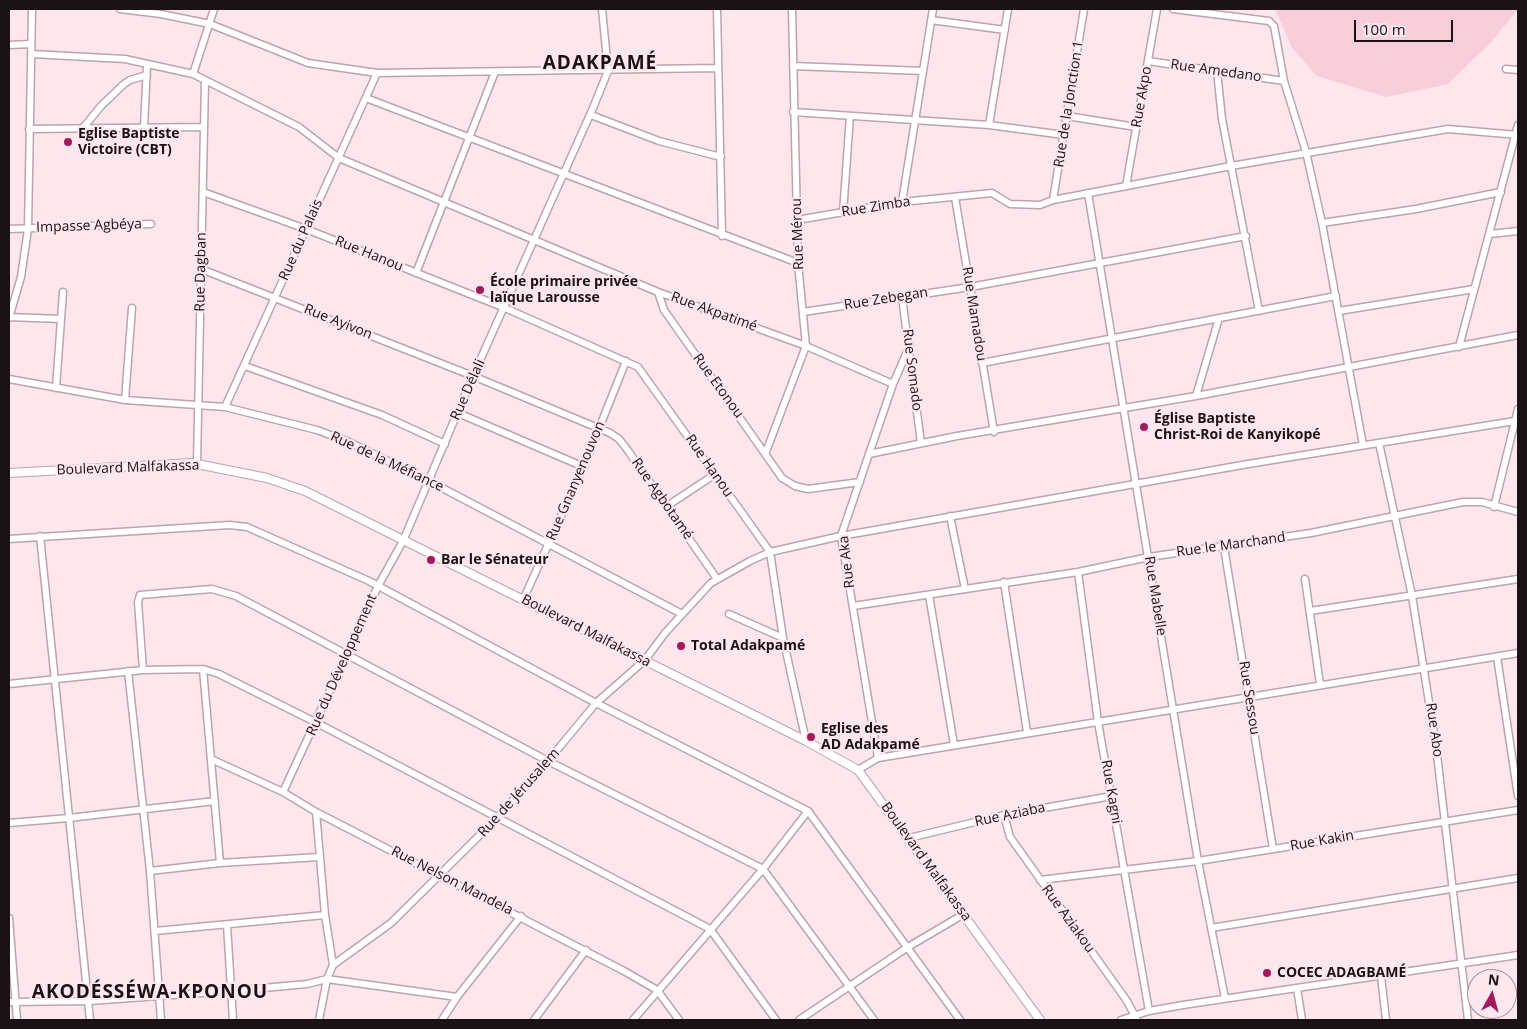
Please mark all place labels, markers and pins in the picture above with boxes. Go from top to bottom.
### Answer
place label: Eglise Baptiste Victoire (CBT) [78,126,180,158]
marker: Eglise Baptiste Victoire (CBT) [62,136,74,148]
place label: École primaire privée laïque Larousse [490,274,638,306]
marker: École primaire privée laïque Larousse [474,284,486,296]
place label: Église Baptiste Christ-Roi de Kanyikopé [1154,411,1321,444]
marker: Église Baptiste Christ-Roi de Kanyikopé [1138,421,1150,433]
place label: Bar le Sénateur [441,552,549,568]
marker: Bar le Sénateur [425,554,437,566]
place label: Total Adakpamé [691,638,805,654]
marker: Total Adakpamé [675,640,687,652]
place label: Eglise des AD Adakpamé [821,721,920,754]
marker: Eglise des AD Adakpamé [805,731,817,743]
place label: COCEC ADAGBAMÉ [1277,965,1406,981]
marker: COCEC ADAGBAMÉ [1261,967,1273,979]

